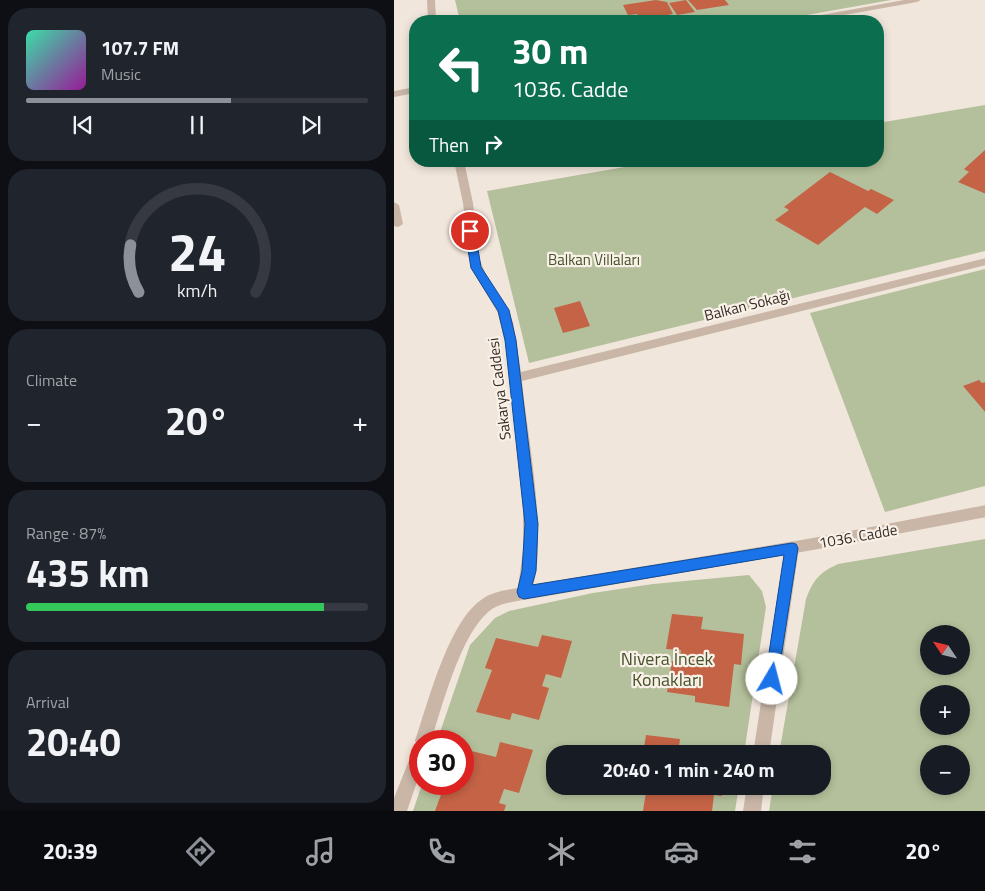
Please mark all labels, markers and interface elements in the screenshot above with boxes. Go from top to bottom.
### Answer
text: 30 m [512,24,588,78]
text: 107.7 FM [101,33,179,62]
icon: left [429,35,494,100]
text: Music [101,62,141,86]
text: 1036. Cadde [512,72,628,106]
icon: previous [69,111,97,139]
icon: pause [183,111,211,139]
icon: next [297,111,325,139]
text: Then [429,130,469,159]
icon: right [479,130,507,158]
pin [449,210,491,252]
text: 24 [168,212,226,291]
icon: arrive [456,217,484,245]
park label: Balkan Villaları [548,248,640,271]
text: km/h [177,277,217,304]
street label: Balkan Sokağı [702,283,792,327]
street label: Sakarya Caddesi [481,337,517,441]
text: Climate [26,368,77,392]
text: 20° [165,392,229,450]
text: − [26,400,42,443]
text: + [352,400,368,443]
street label: 1036. Cadde [817,518,899,554]
text: Range · 87% [26,521,106,545]
text: 435 km [26,544,150,602]
north arrow [920,625,970,675]
map controls [920,625,970,795]
park label: Nivera İncek Konakları [621,645,714,693]
position arrow [745,652,797,704]
button: + [920,685,970,735]
text: Arrival [26,690,69,714]
text: 20:40 [26,713,121,771]
speed limit sign: 30 [409,730,474,795]
button: − [920,745,970,795]
text: 20:40 · 1 min · 240 m [602,755,775,784]
text: 20:39 [43,834,98,868]
icon: directions [183,834,218,869]
icon: music [303,834,338,869]
icon: phone [424,834,459,869]
icon: climate [544,834,579,869]
icon: car [664,834,699,869]
icon: filters [785,834,820,869]
text: 20° [905,834,942,868]

